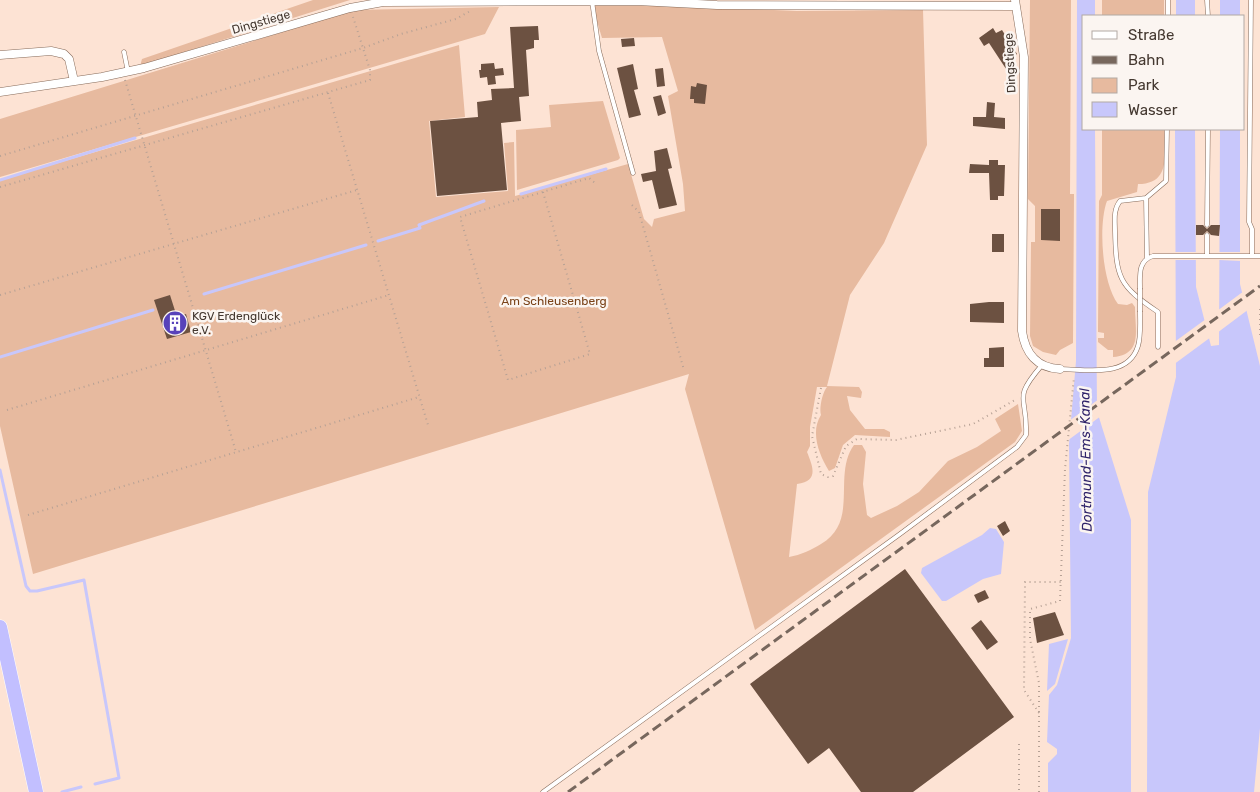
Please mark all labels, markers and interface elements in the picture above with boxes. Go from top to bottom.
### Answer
street label: Dingstiege [230,7,292,37]
legend [1082,15,1245,130]
text: Straße [1128,26,1174,44]
street label: Dingstiege [1001,32,1019,93]
text: Bahn [1128,51,1165,69]
text: Park [1128,76,1159,94]
text: Wasser [1128,101,1178,119]
park label: Am Schleusenberg [501,294,607,308]
place label: KGV Erdenglück e.V. [192,309,281,337]
building icon: KGV Erdenglück e.V. [162,310,188,336]
water label: Dortmund-Ems-Kanal [1076,387,1096,532]

